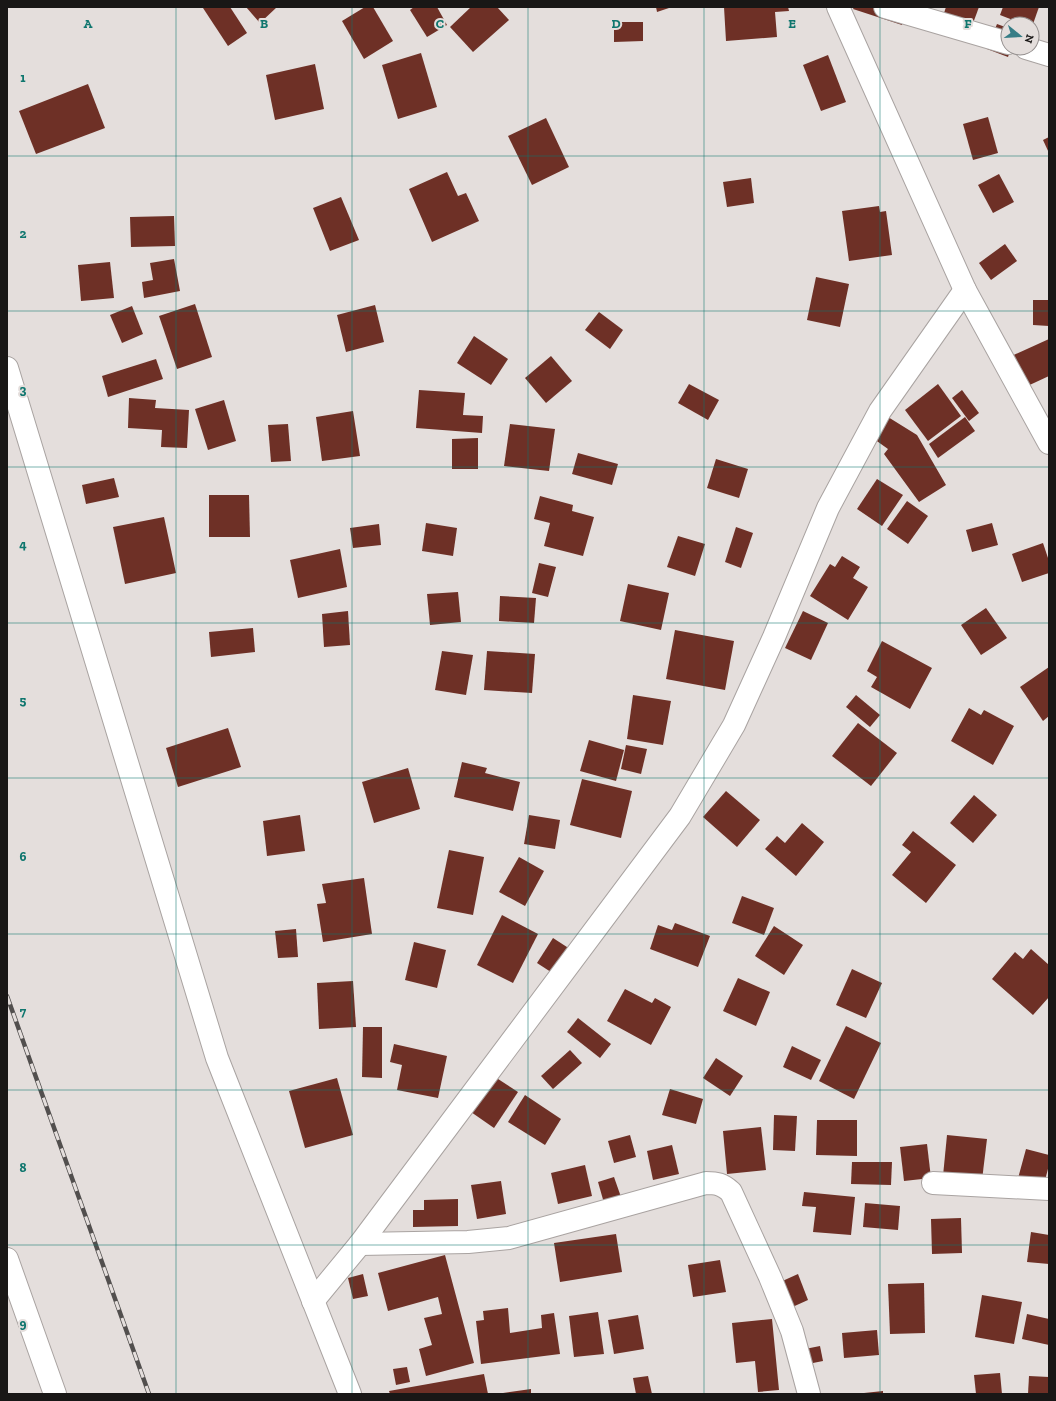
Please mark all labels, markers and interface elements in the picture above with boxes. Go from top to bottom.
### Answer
text: A [84,16,93,31]
text: B [260,16,268,31]
text: C [436,16,444,31]
text: D [611,16,621,31]
text: E [788,16,796,31]
text: F [964,16,972,31]
north arrow [1000,16,1040,56]
text: N [1021,33,1037,46]
text: 1 [20,70,26,85]
text: 2 [20,226,27,241]
text: 3 [20,382,27,397]
text: 4 [19,537,27,552]
text: 5 [20,693,27,708]
text: 6 [20,849,27,864]
text: 7 [20,1004,27,1019]
text: 8 [19,1160,27,1175]
text: 9 [20,1316,27,1331]

